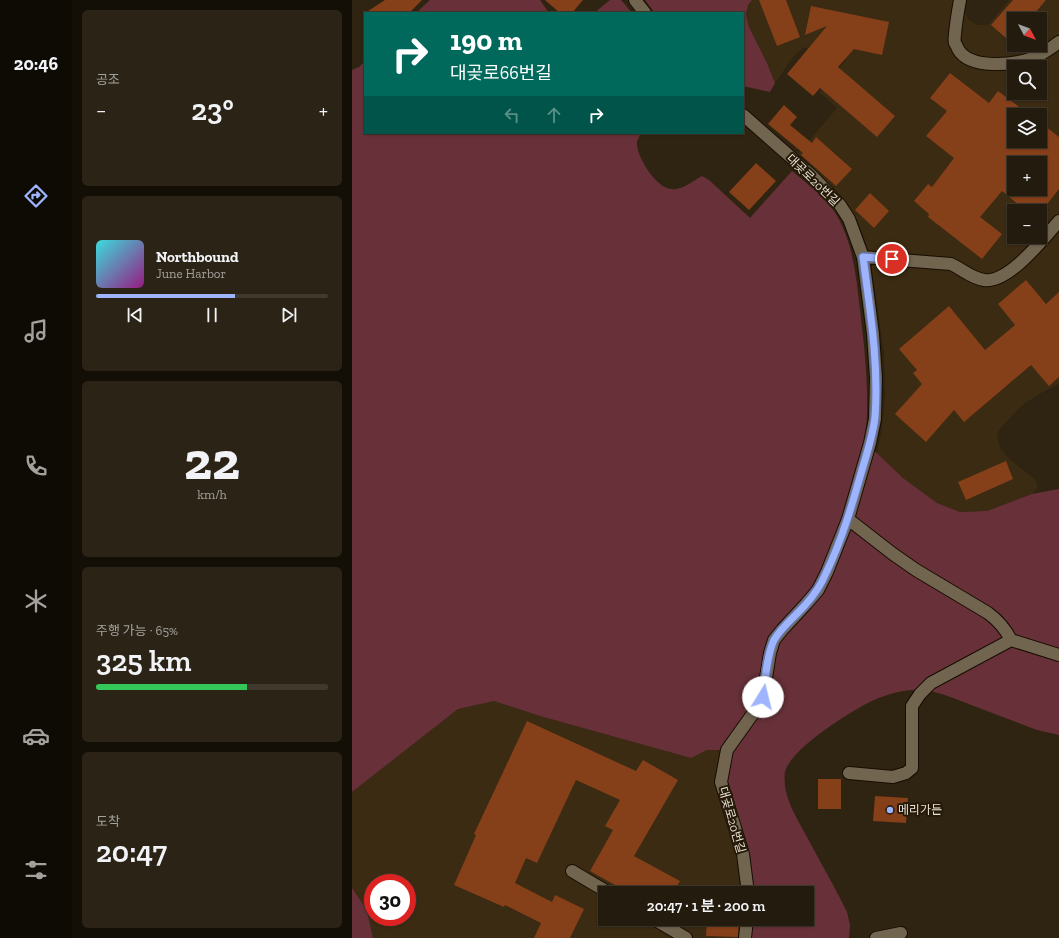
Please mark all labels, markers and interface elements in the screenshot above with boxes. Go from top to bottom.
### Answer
north arrow [1007,12,1047,52]
map controls [1007,12,1047,244]
text: 190 m [450,24,522,57]
icon: right [384,28,436,80]
text: 20:46 [14,53,58,75]
button: search [1007,60,1047,100]
text: 대곶로66번길 [450,62,552,84]
text: 공조 [96,72,120,87]
text: 23° [191,92,234,128]
text: − [96,97,106,124]
text: + [319,97,328,124]
icon: left [501,104,523,126]
icon: ahead [543,104,565,126]
icon: right [585,104,607,126]
button: layers [1007,108,1047,148]
street label: 대곶로20번길 [784,151,842,209]
button: + [1007,156,1047,196]
icon: directions [22,182,50,210]
button: − [1007,204,1047,244]
pin [875,242,909,276]
text: Northbound [156,248,239,266]
icon: arrive [881,248,903,270]
text: June Harbor [156,266,226,281]
icon: previous [124,304,146,326]
icon: pause [201,304,223,326]
icon: next [278,304,300,326]
icon: music [22,317,50,345]
text: 22 [184,430,240,492]
icon: phone [22,452,50,480]
text: km/h [197,487,227,502]
icon: climate [22,587,50,615]
text: 주행 가능 · 65% [96,623,178,638]
text: 325 km [96,643,191,679]
position arrow [742,676,784,718]
icon: car [22,722,50,750]
street label: 대곶로20번길 [716,785,748,855]
place label: 메리가든 [898,803,942,817]
marker: 메리가든 [885,805,895,815]
text: 도착 [96,814,120,829]
text: 20:47 [96,834,167,870]
icon: filters [22,856,50,884]
speed limit sign: 30 [364,874,416,926]
text: 20:47 · 1 분 · 200 m [647,897,765,915]

